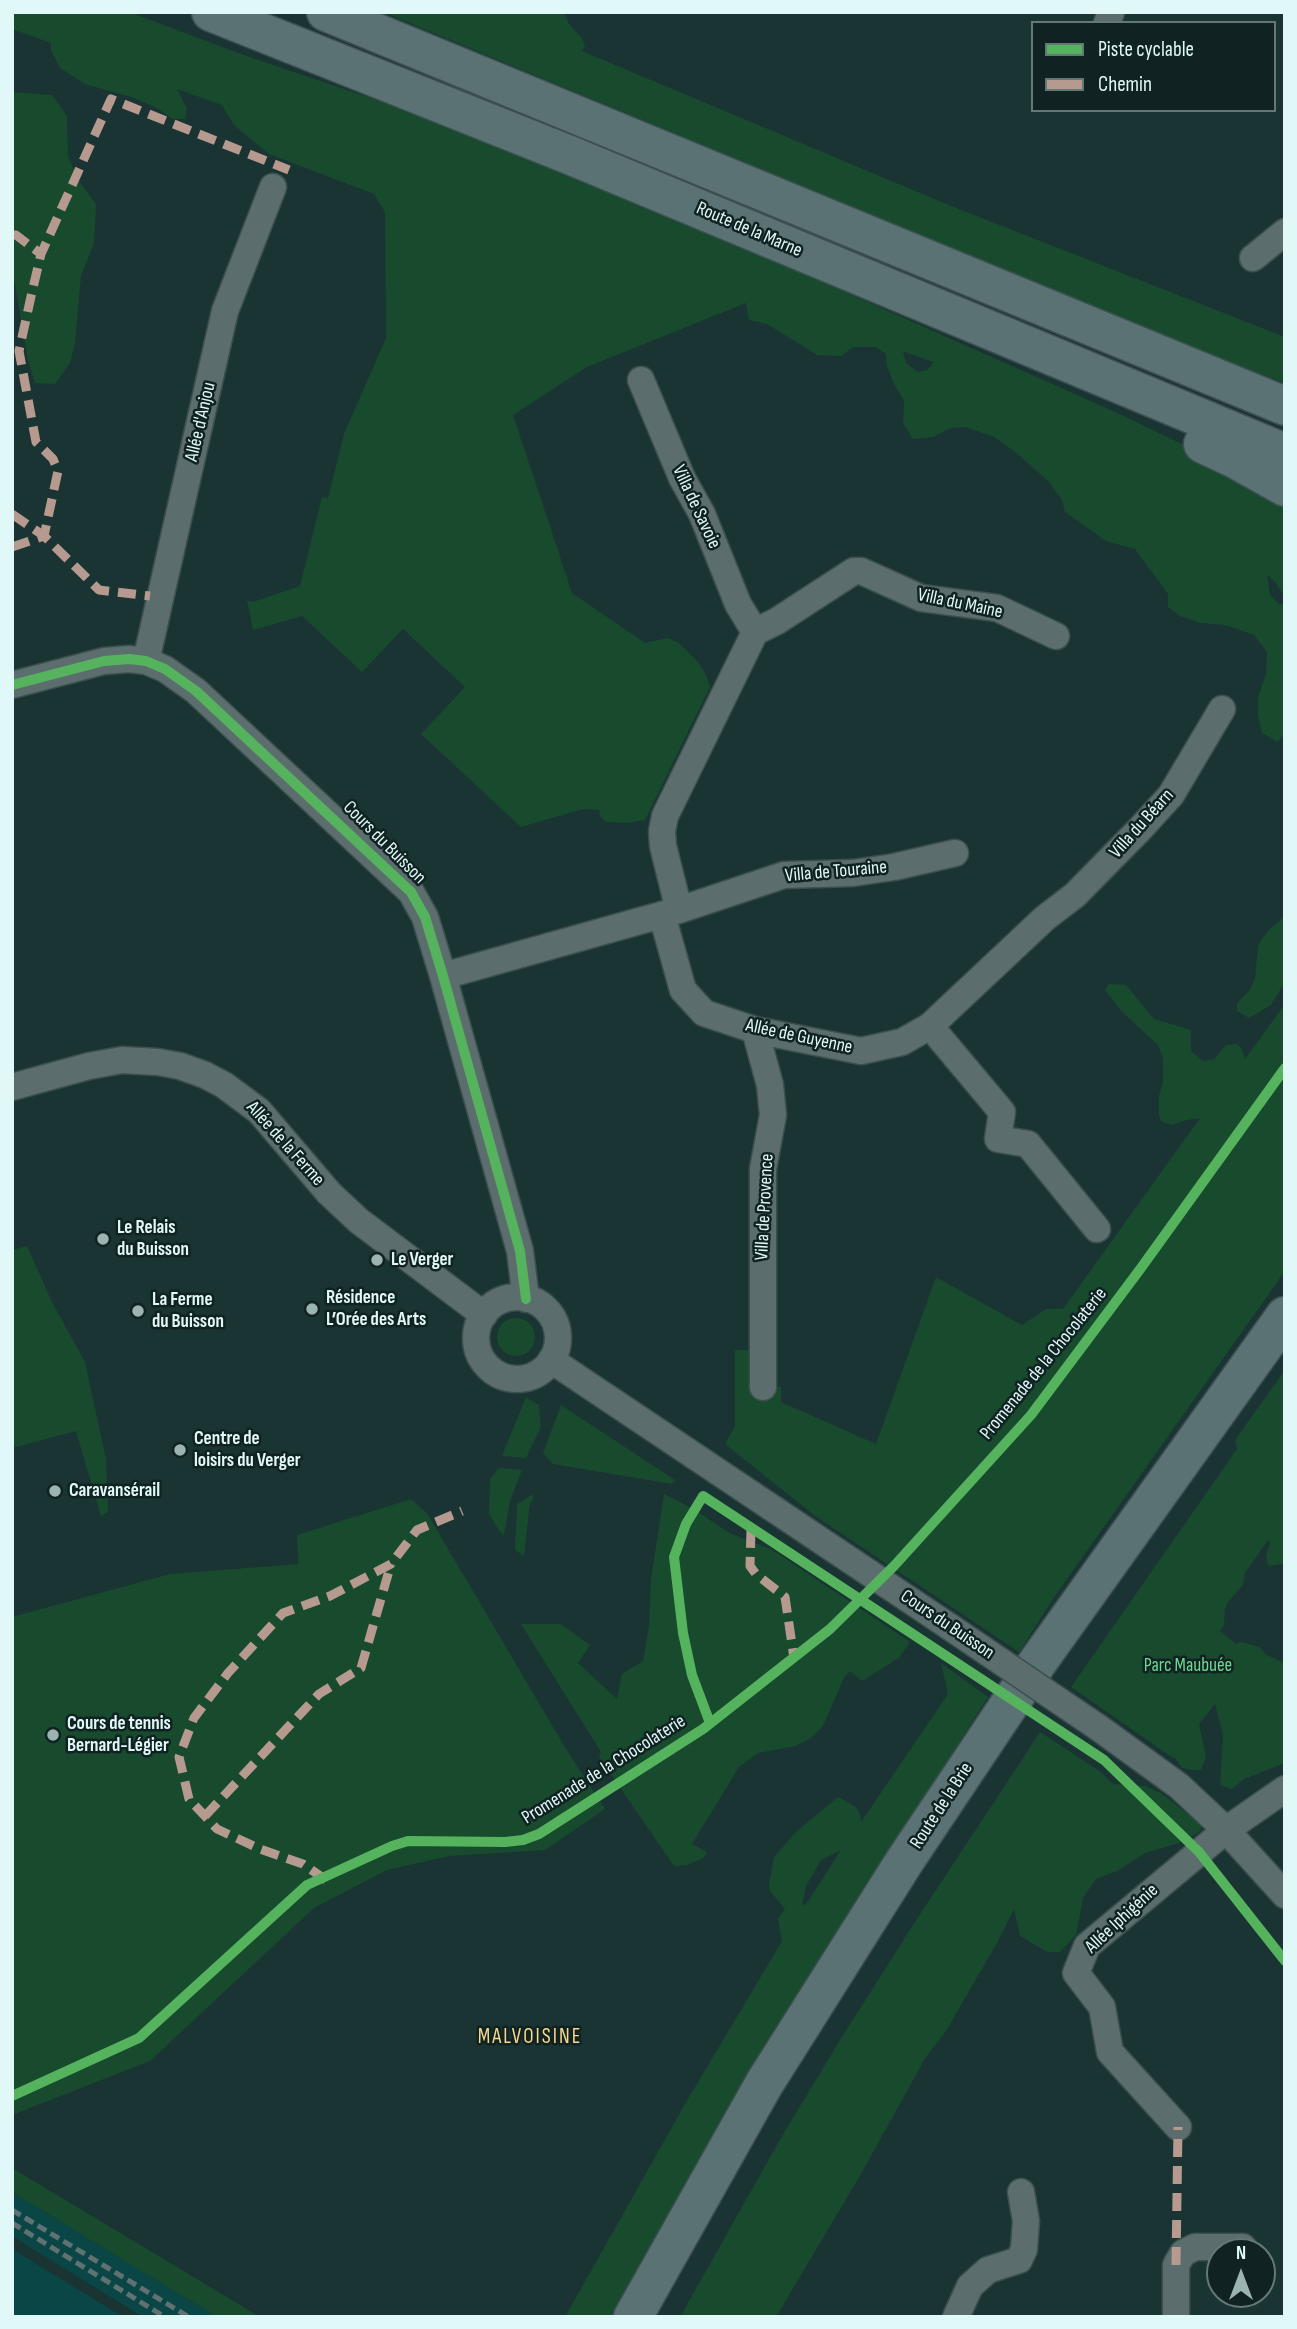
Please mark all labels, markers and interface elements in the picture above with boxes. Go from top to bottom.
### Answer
legend [1031,21,1276,112]
text: Piste cyclable [1098,37,1194,62]
text: Chemin [1098,72,1152,97]
street label: Route de la Marne [693,197,805,263]
street label: Allée d'Anjou [181,380,221,464]
street label: Villa de Savoie [667,462,725,552]
street label: Villa du Maine [915,584,1005,624]
street label: Villa du Béarn [1105,785,1179,863]
street label: Cours du Buisson [338,797,430,889]
street label: Villa de Touraine [784,856,888,888]
street label: Allée de Guyenne [744,1015,854,1059]
street label: Allée de la Ferme [241,1097,329,1191]
street label: Villa de Provence [751,1153,779,1261]
place label: Le Relais du Buisson [117,1217,189,1261]
marker: Le Relais du Buisson [95,1231,111,1247]
place label: Le Verger [391,1249,453,1271]
marker: Le Verger [369,1252,385,1268]
street label: Promenade de la Chocolaterie [976,1283,1112,1445]
place label: Résidence L’Orée des Arts [326,1287,426,1331]
place label: La Ferme du Buisson [152,1289,224,1333]
marker: Résidence L’Orée des Arts [304,1301,320,1317]
marker: La Ferme du Buisson [130,1303,146,1319]
place label: Centre de loisirs du Verger [194,1428,301,1472]
marker: Centre de loisirs du Verger [172,1442,188,1458]
place label: Caravansérail [69,1480,160,1502]
marker: Caravansérail [47,1483,63,1499]
street label: Cours du Buisson [896,1585,998,1665]
park label: Parc Maubuée [1144,1655,1232,1677]
street label: Promenade de la Chocolaterie [518,1710,690,1830]
place label: Cours de tennis Bernard-Légier [67,1713,171,1757]
marker: Cours de tennis Bernard-Légier [45,1727,61,1743]
street label: Route de la Brie [906,1759,978,1853]
street label: Allée Iphigénie [1081,1879,1163,1959]
district label: MALVOISINE [479,2025,581,2051]
north arrow [1206,2238,1276,2308]
text: N [1236,2242,1246,2265]

